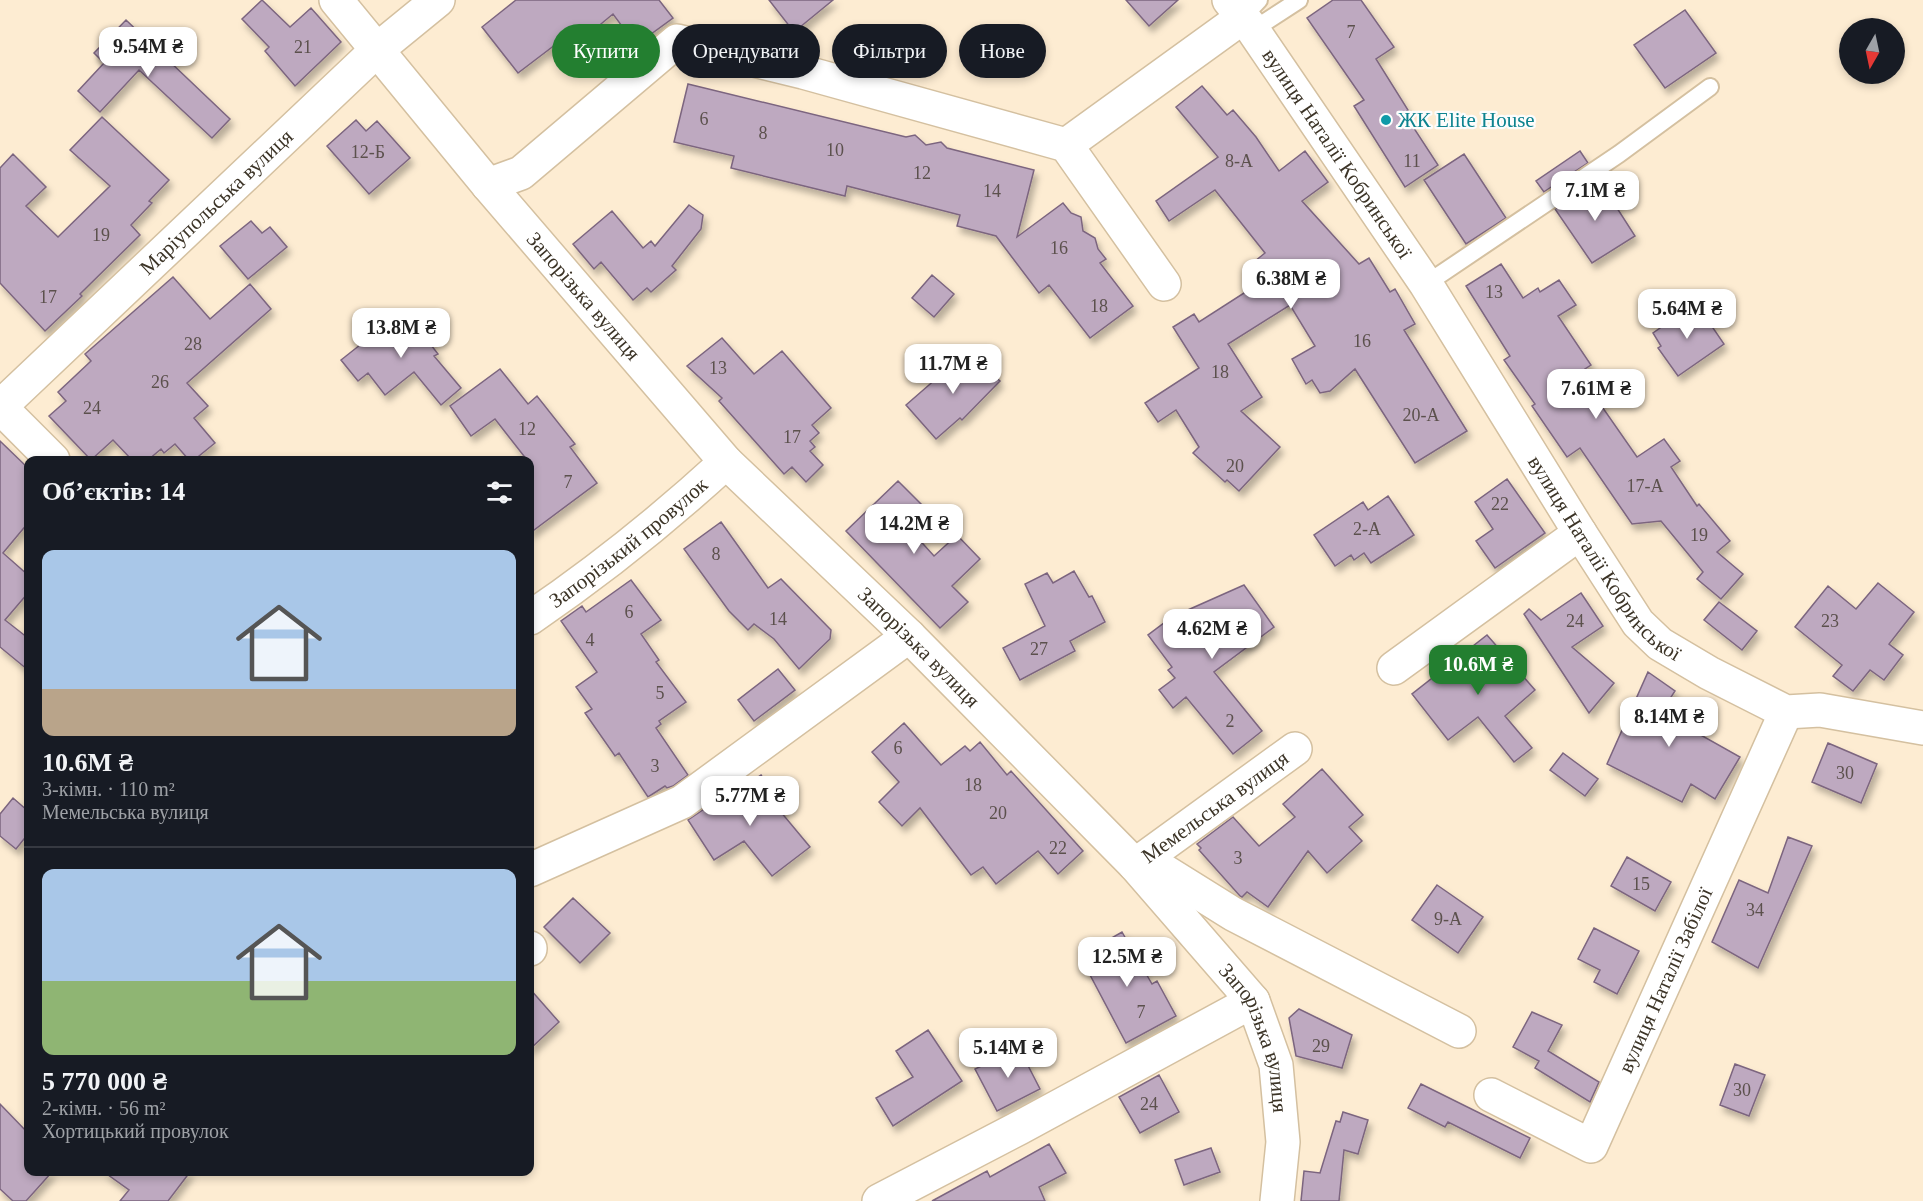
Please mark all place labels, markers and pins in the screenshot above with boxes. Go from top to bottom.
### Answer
pin: 9.54M ₴ [93,27,203,78]
place label: ЖК Elite House [1398,108,1535,132]
marker: ЖК Elite House [1379,113,1393,127]
pin: 7.1M ₴ [1546,171,1644,222]
pin: 6.38M ₴ [1236,259,1346,310]
pin: 5.64M ₴ [1632,289,1742,340]
pin: 13.8M ₴ [346,308,456,359]
pin: 11.7M ₴ [898,344,1008,395]
pin: 7.61M ₴ [1541,369,1651,420]
pin: 14.2M ₴ [859,504,969,555]
pin: 4.62M ₴ [1157,609,1267,660]
pin: 10.6M ₴ [1423,645,1533,696]
pin: 8.14M ₴ [1614,697,1724,748]
pin: 5.77M ₴ [695,776,805,827]
pin: 12.5M ₴ [1072,937,1182,988]
pin: 5.14M ₴ [953,1028,1063,1079]

